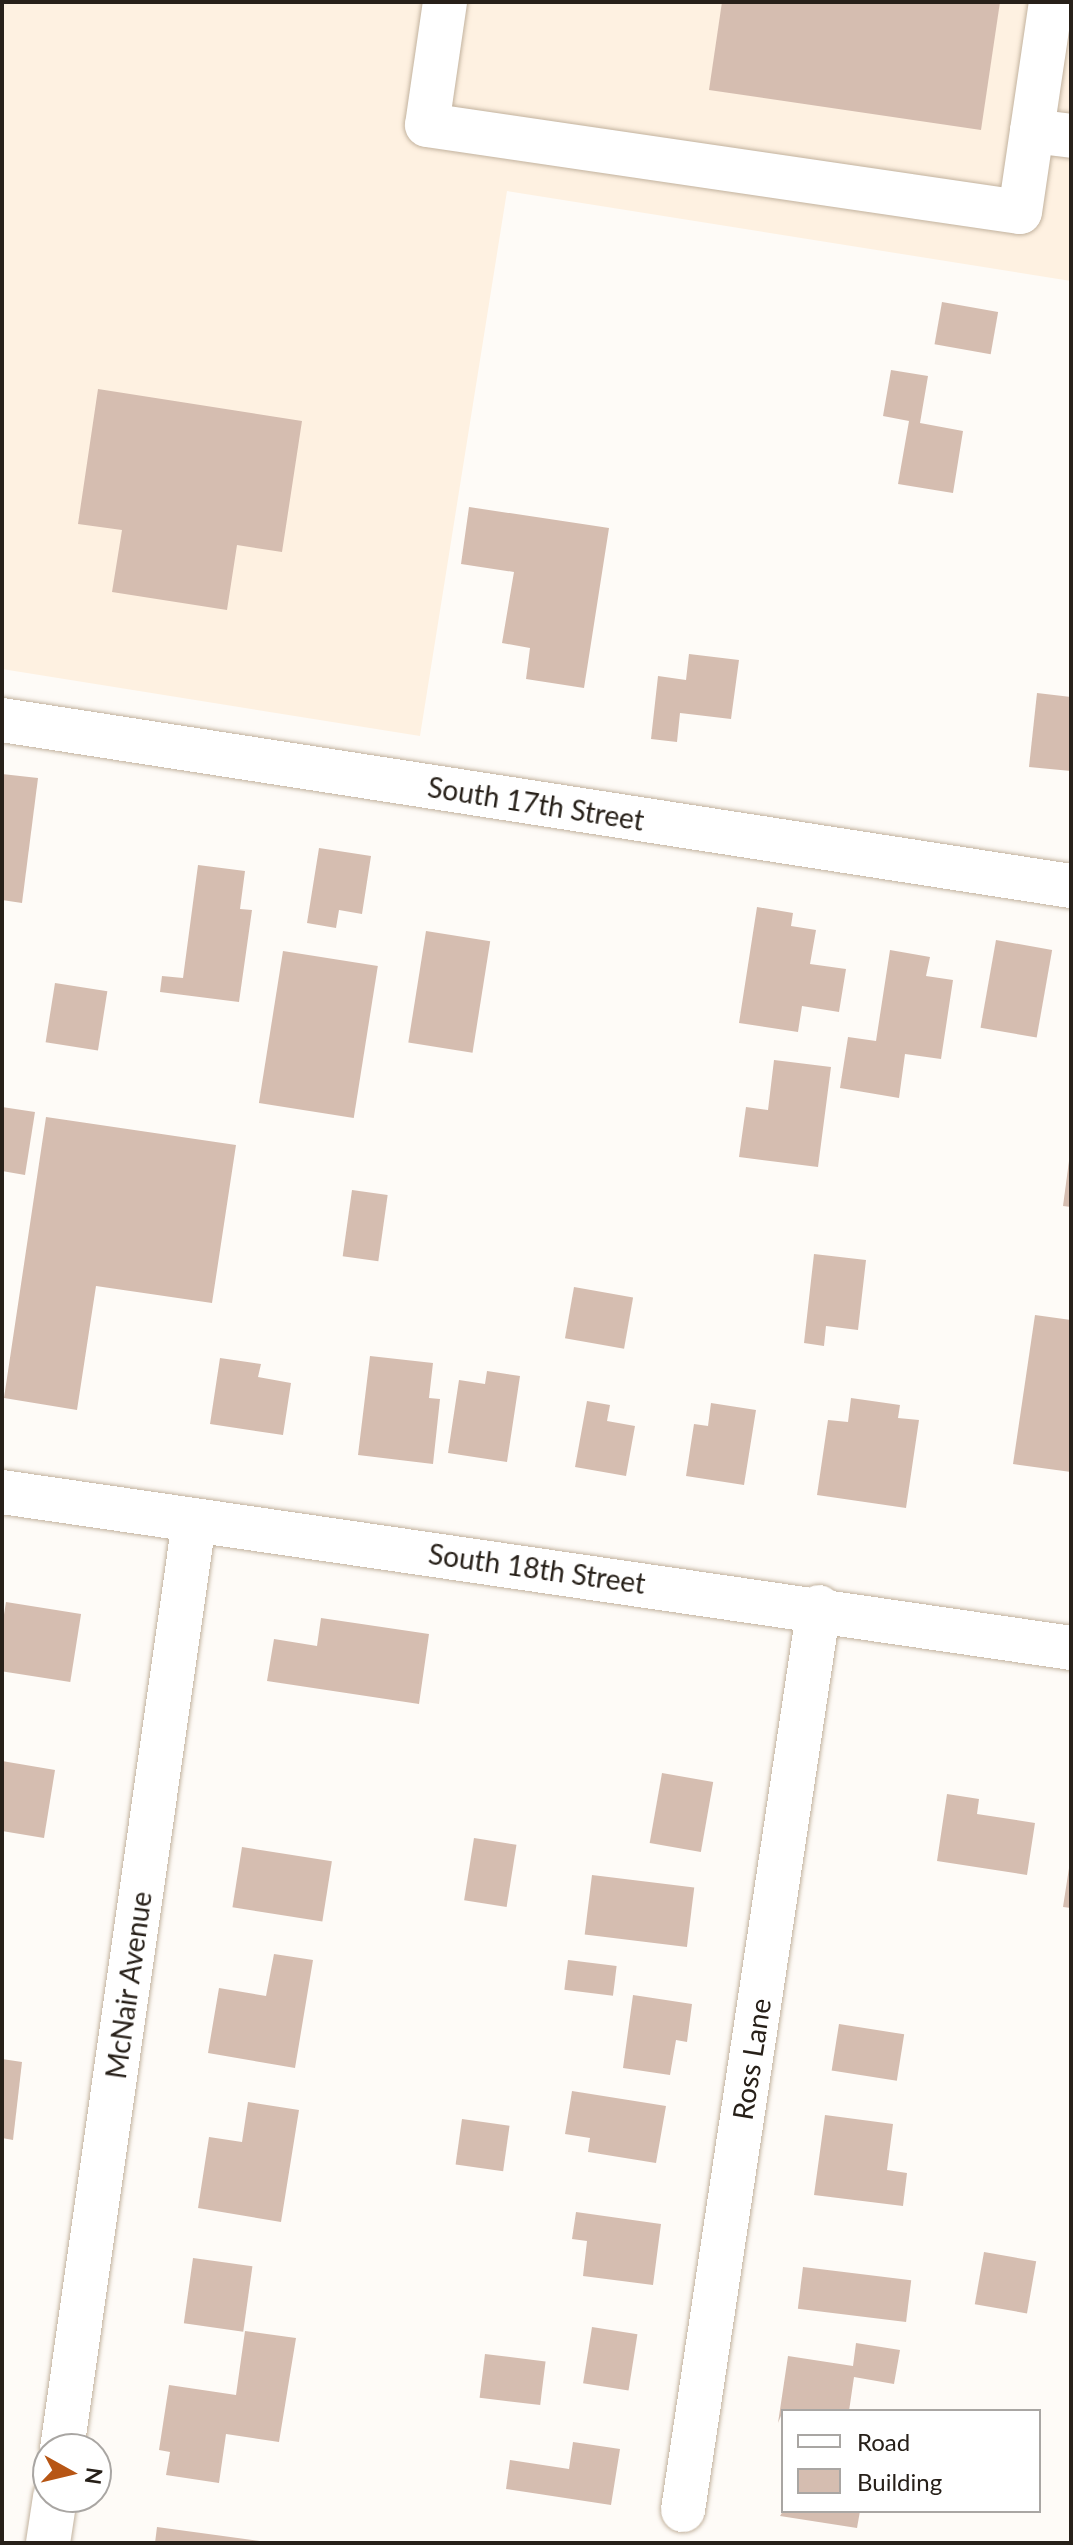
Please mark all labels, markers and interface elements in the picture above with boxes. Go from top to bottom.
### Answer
street label: South 17th Street [425,769,647,837]
street label: South 18th Street [426,1536,648,1600]
street label: McNair Avenue [98,1888,158,2082]
street label: Ross Lane [725,1996,777,2122]
legend [781,2409,1041,2513]
text: Road [857,2427,910,2456]
north arrow [32,2433,112,2513]
text: N [80,2466,109,2486]
text: Building [857,2467,942,2496]

